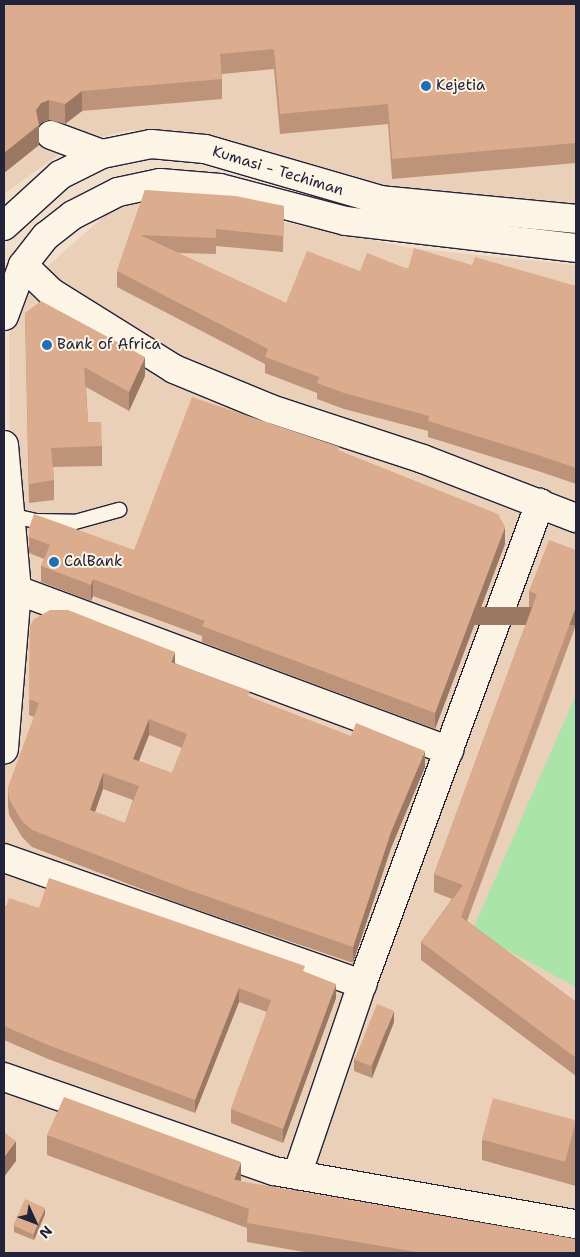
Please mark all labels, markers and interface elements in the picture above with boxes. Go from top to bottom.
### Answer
place label: Kejetia [436,77,485,95]
marker: Kejetia [420,80,432,92]
street label: Kumasi - Techiman [210,142,346,200]
place label: Bank of Africa [57,336,161,354]
marker: Bank of Africa [41,339,53,351]
place label: CalBank [64,553,123,571]
marker: CalBank [48,556,60,568]
north arrow [10,1197,60,1247]
text: N [36,1222,56,1242]

